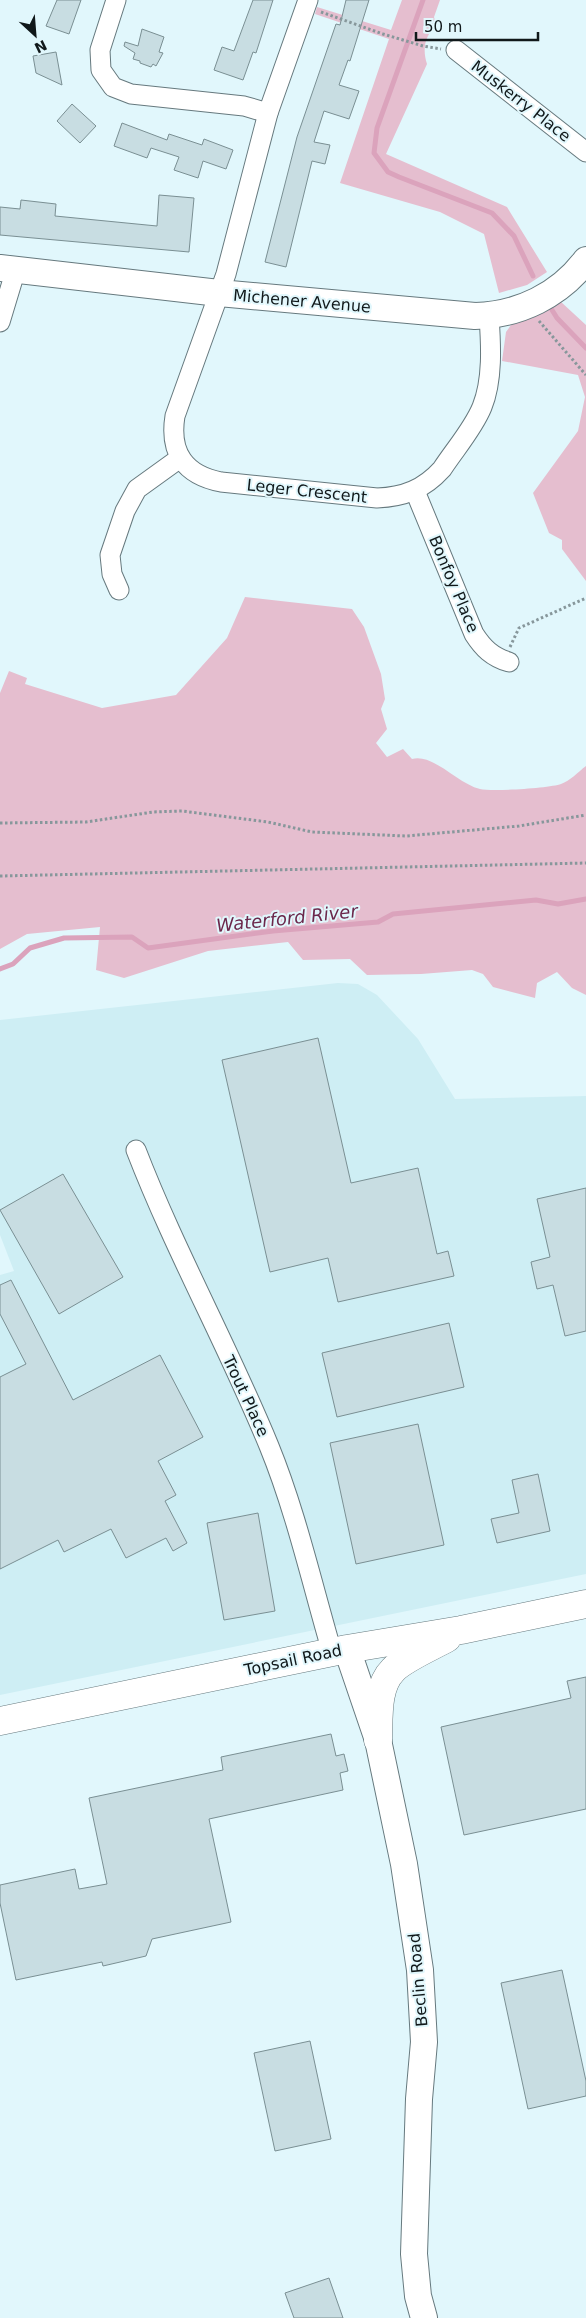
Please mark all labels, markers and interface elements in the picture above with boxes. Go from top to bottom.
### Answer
north arrow [10,10,60,60]
scale bar [416,10,538,42]
text: 50 m [424,18,462,36]
text: N [32,37,49,56]
street label: Muskerry Place [468,56,574,146]
street label: Michener Avenue [232,286,372,316]
street label: Leger Crescent [246,475,368,507]
street label: Bonfoy Place [425,533,483,635]
water label: Waterford River [215,900,360,936]
street label: Trout Place [218,1351,273,1440]
street label: Topsail Road [241,1640,344,1680]
street label: Beclin Road [404,1932,432,2028]

